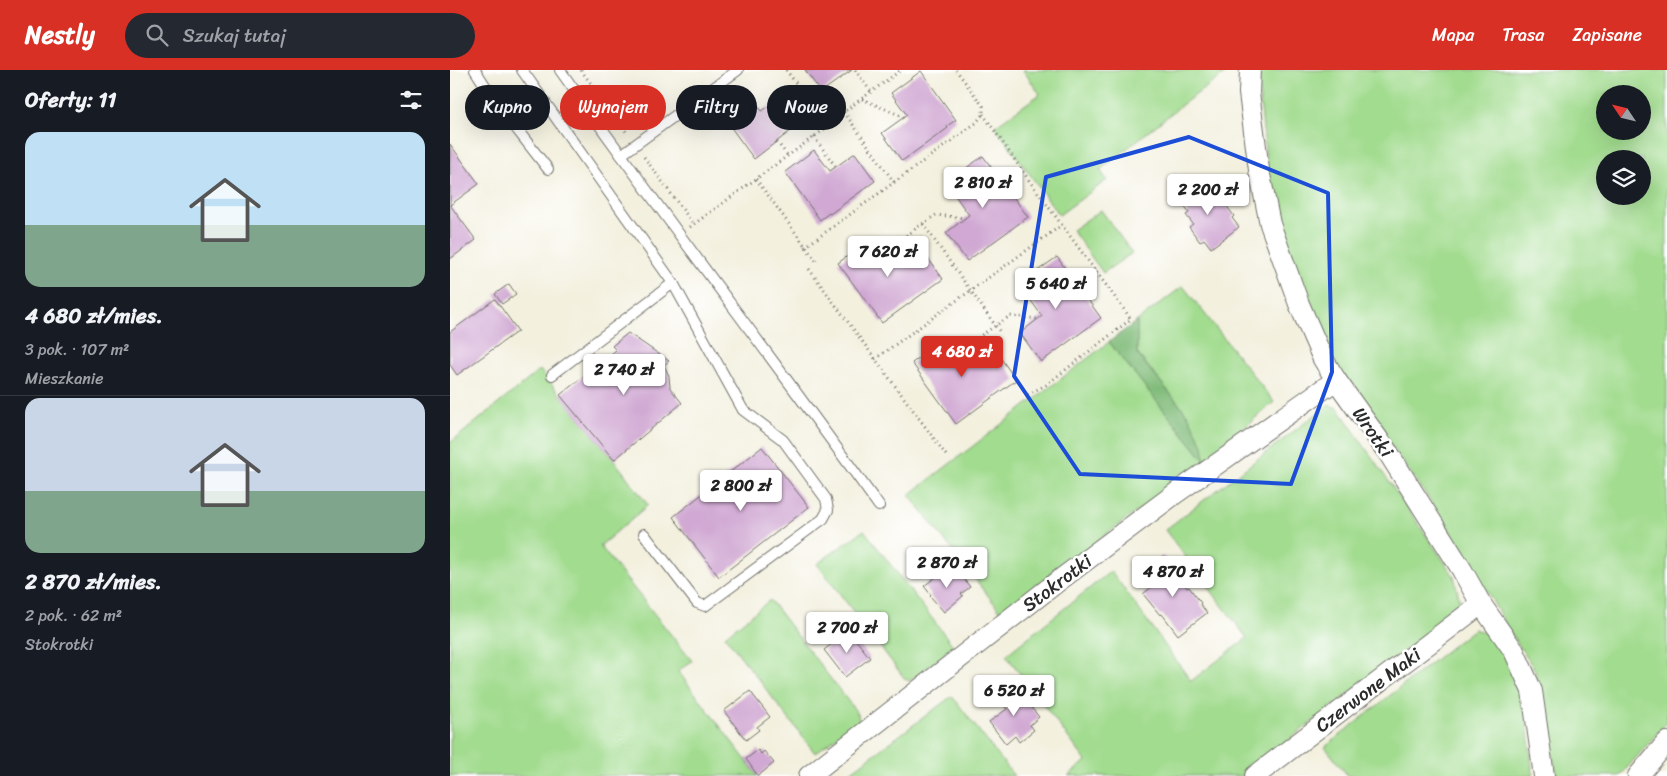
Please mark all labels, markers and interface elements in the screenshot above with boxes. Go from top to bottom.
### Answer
search box [125,13,475,58]
text: Nestly [25,14,95,56]
text: Szukaj tutaj [183,19,286,52]
text: Mapa [1432,19,1474,51]
text: Trasa [1502,19,1544,51]
text: Zapisane [1572,19,1642,51]
icon: search [143,21,171,49]
text: Oferty: 11 [25,81,117,119]
chip: Kupno [465,85,550,130]
chip: Wynajem [560,85,666,130]
chip: Filtry [676,85,757,130]
chip: Nowe [767,85,846,130]
north arrow [1596,85,1651,140]
map controls [1596,85,1651,205]
icon: filters [397,86,425,114]
button: layers [1596,150,1651,205]
icon: home [180,165,270,255]
pin: 2 810 zł [931,166,1035,209]
text: 2 810 zł [954,168,1012,197]
pin: 2 200 zł [1156,174,1260,216]
text: 2 200 zł [1178,175,1238,204]
pin: 7 620 zł [836,236,940,278]
text: 7 620 zł [859,237,917,266]
pin: 5 640 zł [1004,268,1108,310]
text: 5 640 zł [1026,269,1086,298]
text: 4 680 zł/mies. [25,297,163,335]
text: 3 pok. · 107 m² [25,335,129,364]
pin: 4 680 zł [910,336,1014,378]
text: 4 680 zł [932,337,992,366]
pin: 2 740 zł [572,354,676,396]
text: 2 740 zł [594,355,654,384]
text: Mieszkanie [25,364,103,393]
street label: Wrotki [1344,400,1403,465]
icon: home [180,430,270,520]
pin: 2 800 zł [689,470,793,512]
text: 2 800 zł [711,471,771,500]
street label: Stokrotki [1015,545,1100,621]
pin: 2 870 zł [895,546,999,589]
text: 2 870 zł [917,548,977,577]
pin: 4 870 zł [1121,556,1225,598]
text: 4 870 zł [1143,557,1203,586]
text: 2 870 zł/mies. [25,563,162,601]
text: 2 pok. · 62 m² [25,601,122,630]
pin: 2 700 zł [795,612,899,654]
text: 2 700 zł [817,613,877,642]
text: Stokrotki [25,630,93,659]
street label: Czerwone Maki [1308,638,1429,741]
pin: 6 520 zł [962,674,1066,717]
text: 6 520 zł [984,676,1044,705]

